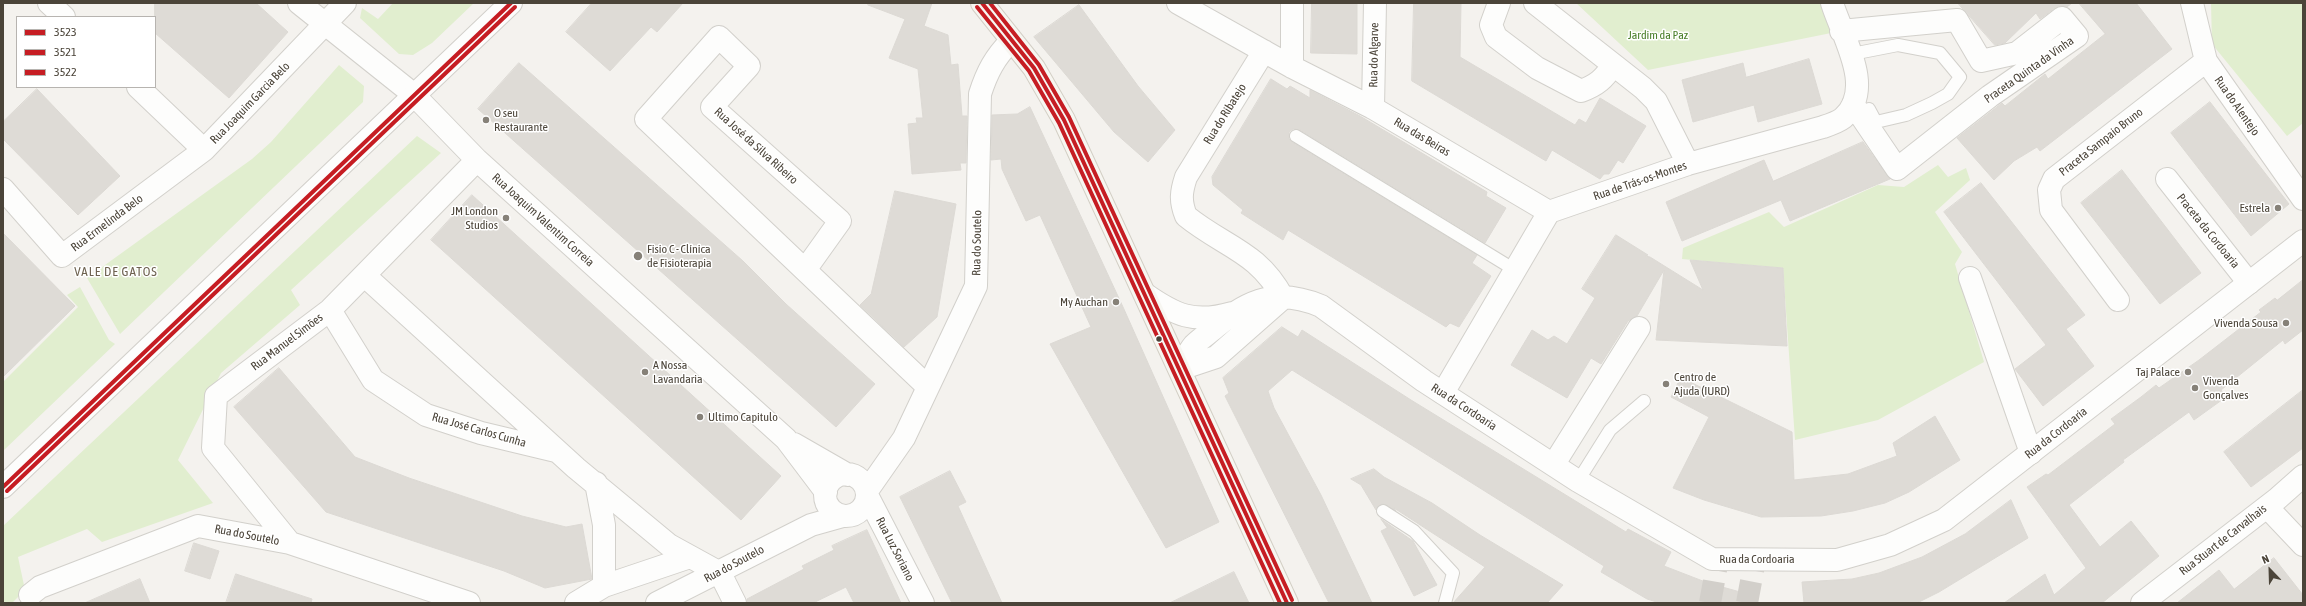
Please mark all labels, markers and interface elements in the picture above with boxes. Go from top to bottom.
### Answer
legend [16,16,156,88]
street label: Rua do Algarve [1366,22,1382,88]
text: 3523 [54,25,77,39]
park label: Jardim da Paz [1628,28,1688,42]
street label: Praceta Quinta da Vinha [1981,34,2077,106]
text: 3521 [54,45,77,59]
street label: Rua Joaquim Garcia Belo [207,59,293,147]
text: 3522 [54,65,77,79]
street label: Rua do Alentejo [2211,73,2263,139]
street label: Rua do Ribatejo [1201,81,1249,147]
street label: Rua José da Silva Ribeiro [711,105,801,187]
street label: Praceta Sampaio Bruno [2056,105,2146,179]
place label: O seu Restaurante [494,106,548,134]
marker: O seu Restaurante [481,115,491,125]
street label: Rua das Beiras [1391,115,1453,159]
street label: Rua de Trás-os-Montes [1591,158,1689,204]
street label: Rua Joaquim Valentim Correia [489,170,597,270]
street label: Rua Ermelinda Belo [68,191,146,255]
street label: Praceta da Cordoaria [2174,191,2242,271]
place label: Estrela [2239,201,2270,215]
marker: Estrela [2273,203,2283,213]
place label: JM London Studios [451,204,498,232]
street label: Rua do Soutelo [969,210,985,276]
marker: JM London Studios [501,213,511,223]
place label: Fisio C - Clínica de Fisioterapia [647,242,712,270]
marker: Fisio C - Clínica de Fisioterapia [632,250,644,262]
district label: VALE DE GATOS [74,264,158,280]
place label: My Auchan [1060,295,1108,309]
marker: My Auchan [1111,297,1121,307]
street label: Rua Manuel Simões [248,310,326,374]
place label: Vivenda Sousa [2214,316,2278,330]
marker: Vivenda Sousa [2281,318,2291,328]
unlabelled marker [1154,334,1164,344]
place label: A Nossa Lavandaria [653,358,703,386]
place label: Taj Palace [2136,365,2180,379]
marker: A Nossa Lavandaria [640,367,650,377]
marker: Taj Palace [2183,367,2193,377]
place label: Centro de Ajuda (IURD) [1674,370,1730,398]
place label: Vivenda Gonçalves [2203,374,2248,402]
marker: Centro de Ajuda (IURD) [1661,379,1671,389]
street label: Rua da Cordoaria [1429,380,1499,434]
marker: Vivenda Gonçalves [2190,383,2200,393]
street label: Rua da Cordoaria [2022,404,2090,462]
street label: Rua José Carlos Cunha [430,410,528,450]
place label: Ultimo Capitulo [708,410,778,424]
marker: Ultimo Capitulo [695,412,705,422]
street label: Rua Stuart de Carvalhais [2177,501,2269,579]
street label: Rua Luz Soriano [873,515,917,583]
street label: Rua do Soutelo [213,522,281,548]
street label: Rua do Soutelo [702,542,766,586]
north arrow [2250,550,2290,590]
street label: Rua da Cordoaria [1719,552,1795,566]
text: N [2260,552,2271,566]

